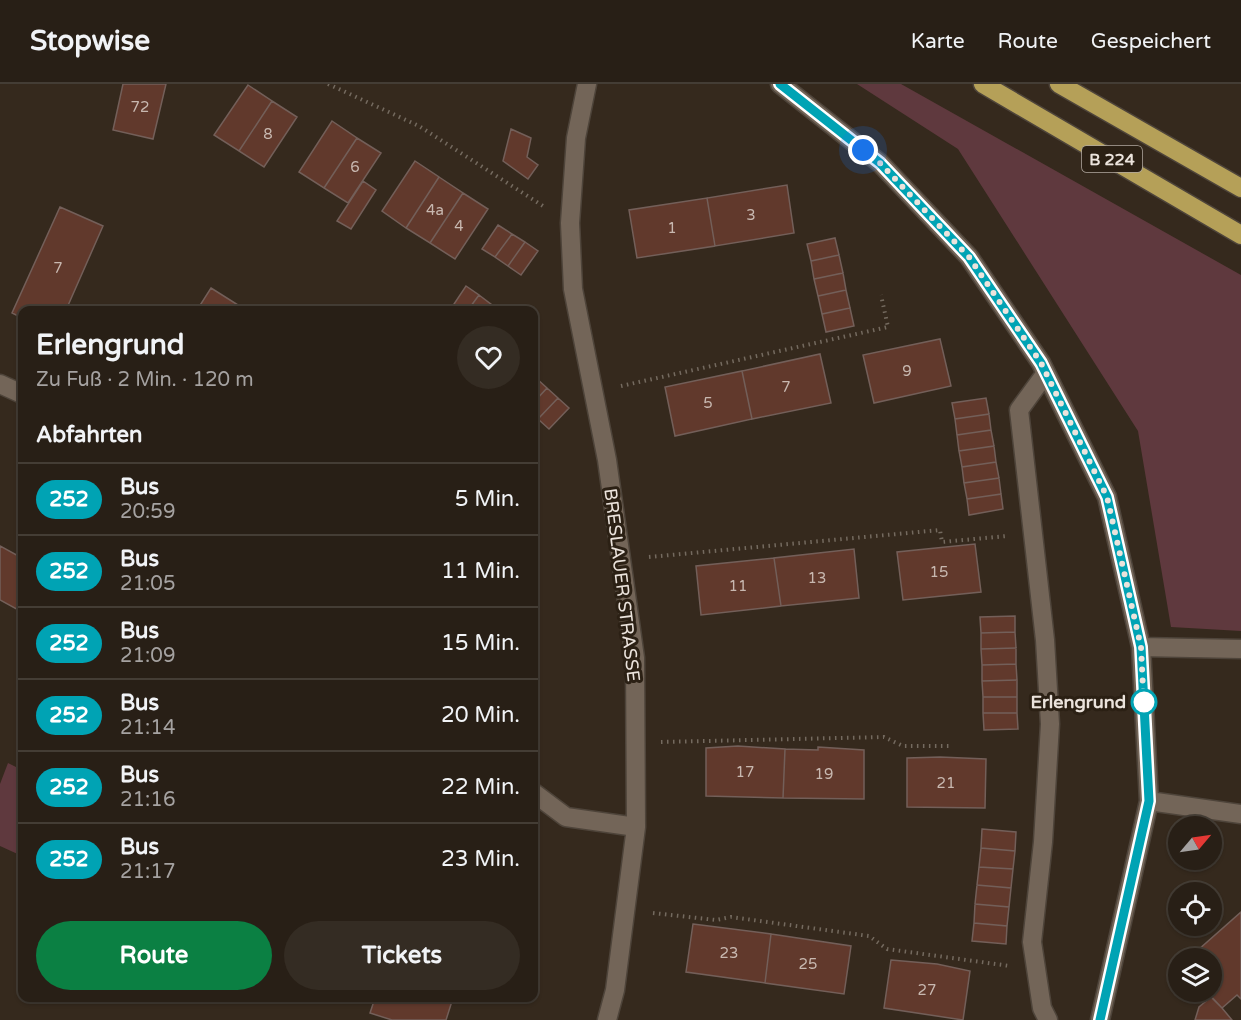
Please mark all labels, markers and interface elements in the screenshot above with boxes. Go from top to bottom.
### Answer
text: Stopwise [30,24,150,58]
text: Karte [911,29,965,54]
text: Route [998,29,1058,54]
text: Gespeichert [1091,29,1211,54]
house number: 72 [131,98,149,116]
house number: 8 [263,125,273,143]
your location [848,135,878,165]
road number: B 224 [1082,146,1142,172]
house number: 6 [350,158,360,176]
house number: 4a [426,201,444,219]
house number: 3 [746,206,756,224]
house number: 4 [454,217,464,235]
house number: 1 [667,219,677,237]
house number: 7 [53,259,63,277]
button: heart [457,326,520,389]
text: Erlengrund [36,328,184,362]
house number: 9 [902,362,912,380]
text: Zu Fuß · 2 Min. · 120 m [36,368,254,392]
house number: 7 [781,378,791,396]
house number: 5 [703,394,713,412]
text: Abfahrten [36,422,142,448]
text: Bus [120,474,159,500]
text: 5 Min. [455,486,520,512]
text: 252 [49,487,89,512]
street label: BRESLAUER STRASSE [599,487,645,683]
text: 20:59 [120,500,175,524]
text: Bus [120,546,159,572]
text: 11 Min. [441,558,520,584]
text: 252 [49,559,89,584]
house number: 15 [930,563,948,581]
house number: 13 [808,569,826,587]
text: 21:05 [120,572,175,596]
house number: 11 [729,577,747,595]
text: Bus [120,618,159,644]
text: 15 Min. [441,630,520,656]
text: 252 [49,631,89,656]
text: 21:09 [120,644,175,668]
marker: Erlengrund [1131,689,1157,715]
text: Bus [120,690,159,716]
place label: Erlengrund [1031,691,1126,713]
text: 20 Min. [441,702,520,728]
text: 252 [49,703,89,728]
text: 21:14 [120,716,175,740]
text: Bus [120,762,159,788]
house number: 17 [736,763,754,781]
house number: 19 [815,765,833,783]
text: 22 Min. [441,774,520,800]
house number: 21 [937,774,955,792]
text: 252 [49,775,89,800]
text: 21:16 [120,788,175,812]
north arrow [1168,816,1222,870]
map controls [1168,816,1222,1002]
text: Bus [120,834,159,860]
text: 23 Min. [441,846,520,872]
text: 252 [49,847,89,872]
text: 21:17 [120,860,175,884]
button: locate [1168,882,1222,936]
button: Route [36,921,272,990]
button: Tickets [284,921,520,990]
house number: 23 [720,944,738,962]
button: layers [1168,948,1222,1002]
house number: 25 [799,955,817,973]
house number: 27 [918,981,936,999]

